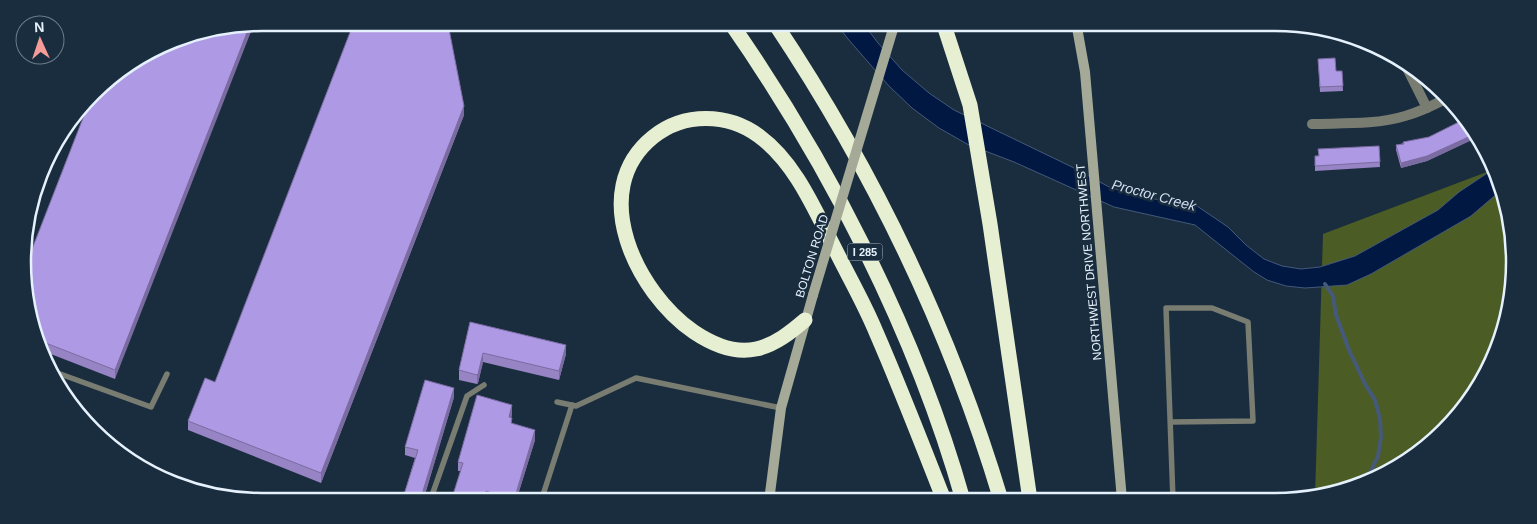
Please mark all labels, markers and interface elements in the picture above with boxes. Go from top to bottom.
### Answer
north arrow [15,15,65,65]
text: N [34,19,45,35]
street label: NORTHWEST DRIVE NORTHWEST [1073,162,1105,361]
water label: Proctor Creek [1110,176,1199,214]
street label: BOLTON ROAD [793,212,831,299]
road number: I 285 [848,243,882,260]

